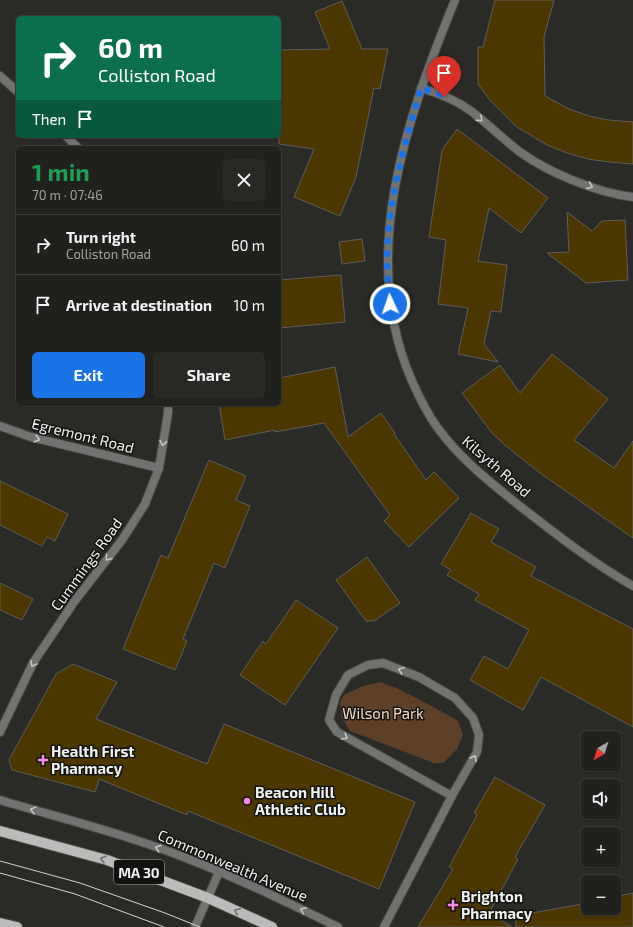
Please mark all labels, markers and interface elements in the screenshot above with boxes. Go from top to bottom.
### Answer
text: 60 m [98,30,163,64]
icon: right [32,32,84,84]
pin [427,56,461,97]
icon: arrive [433,62,455,84]
text: Colliston Road [98,64,216,86]
icon: arrive [74,108,96,130]
text: Then [32,110,66,128]
one-way arrow [475,114,482,121]
text: 1 min [32,157,90,186]
button: close [223,159,265,201]
one-way arrow [586,182,593,190]
text: 70 m · 07:46 [32,187,103,203]
text: Turn right [66,228,136,246]
icon: right [32,234,54,256]
text: 60 m [231,236,265,254]
text: Colliston Road [66,246,151,262]
position arrow [369,283,411,325]
icon: arrive [32,294,54,316]
text: Arrive at destination [66,296,212,314]
text: 10 m [233,296,265,314]
button: Exit [32,352,145,398]
button: Share [153,352,265,398]
street label: Egremont Road [30,414,136,456]
street label: Kilsyth Road [459,431,535,501]
one-way arrow [34,434,40,442]
one-way arrow [159,440,168,446]
street label: Cummings Road [46,514,126,614]
one-way arrow [106,554,113,561]
one-way arrow [31,660,38,667]
one-way arrow [398,666,405,675]
park label: Wilson Park [342,704,424,722]
north arrow [581,731,621,771]
map controls [581,731,621,915]
one-way arrow [341,732,348,739]
place label: Health First Pharmacy [51,742,135,778]
marker: Health First Pharmacy [38,755,48,765]
one-way arrow [469,755,476,762]
button: sound [581,779,621,819]
place label: Beacon Hill Athletic Club [255,783,346,818]
marker: Beacon Hill Athletic Club [242,796,252,806]
one-way arrow [30,806,37,815]
street label: Commonwealth Avenue [155,825,311,905]
button: + [581,827,621,867]
one-way arrow [154,844,161,852]
one-way arrow [99,855,106,864]
road number: MA 30 [114,860,164,884]
button: − [581,875,621,915]
place label: Brighton Pharmacy [461,887,533,923]
marker: Brighton Pharmacy [448,900,458,910]
one-way arrow [299,907,307,915]
one-way arrow [233,908,241,916]

